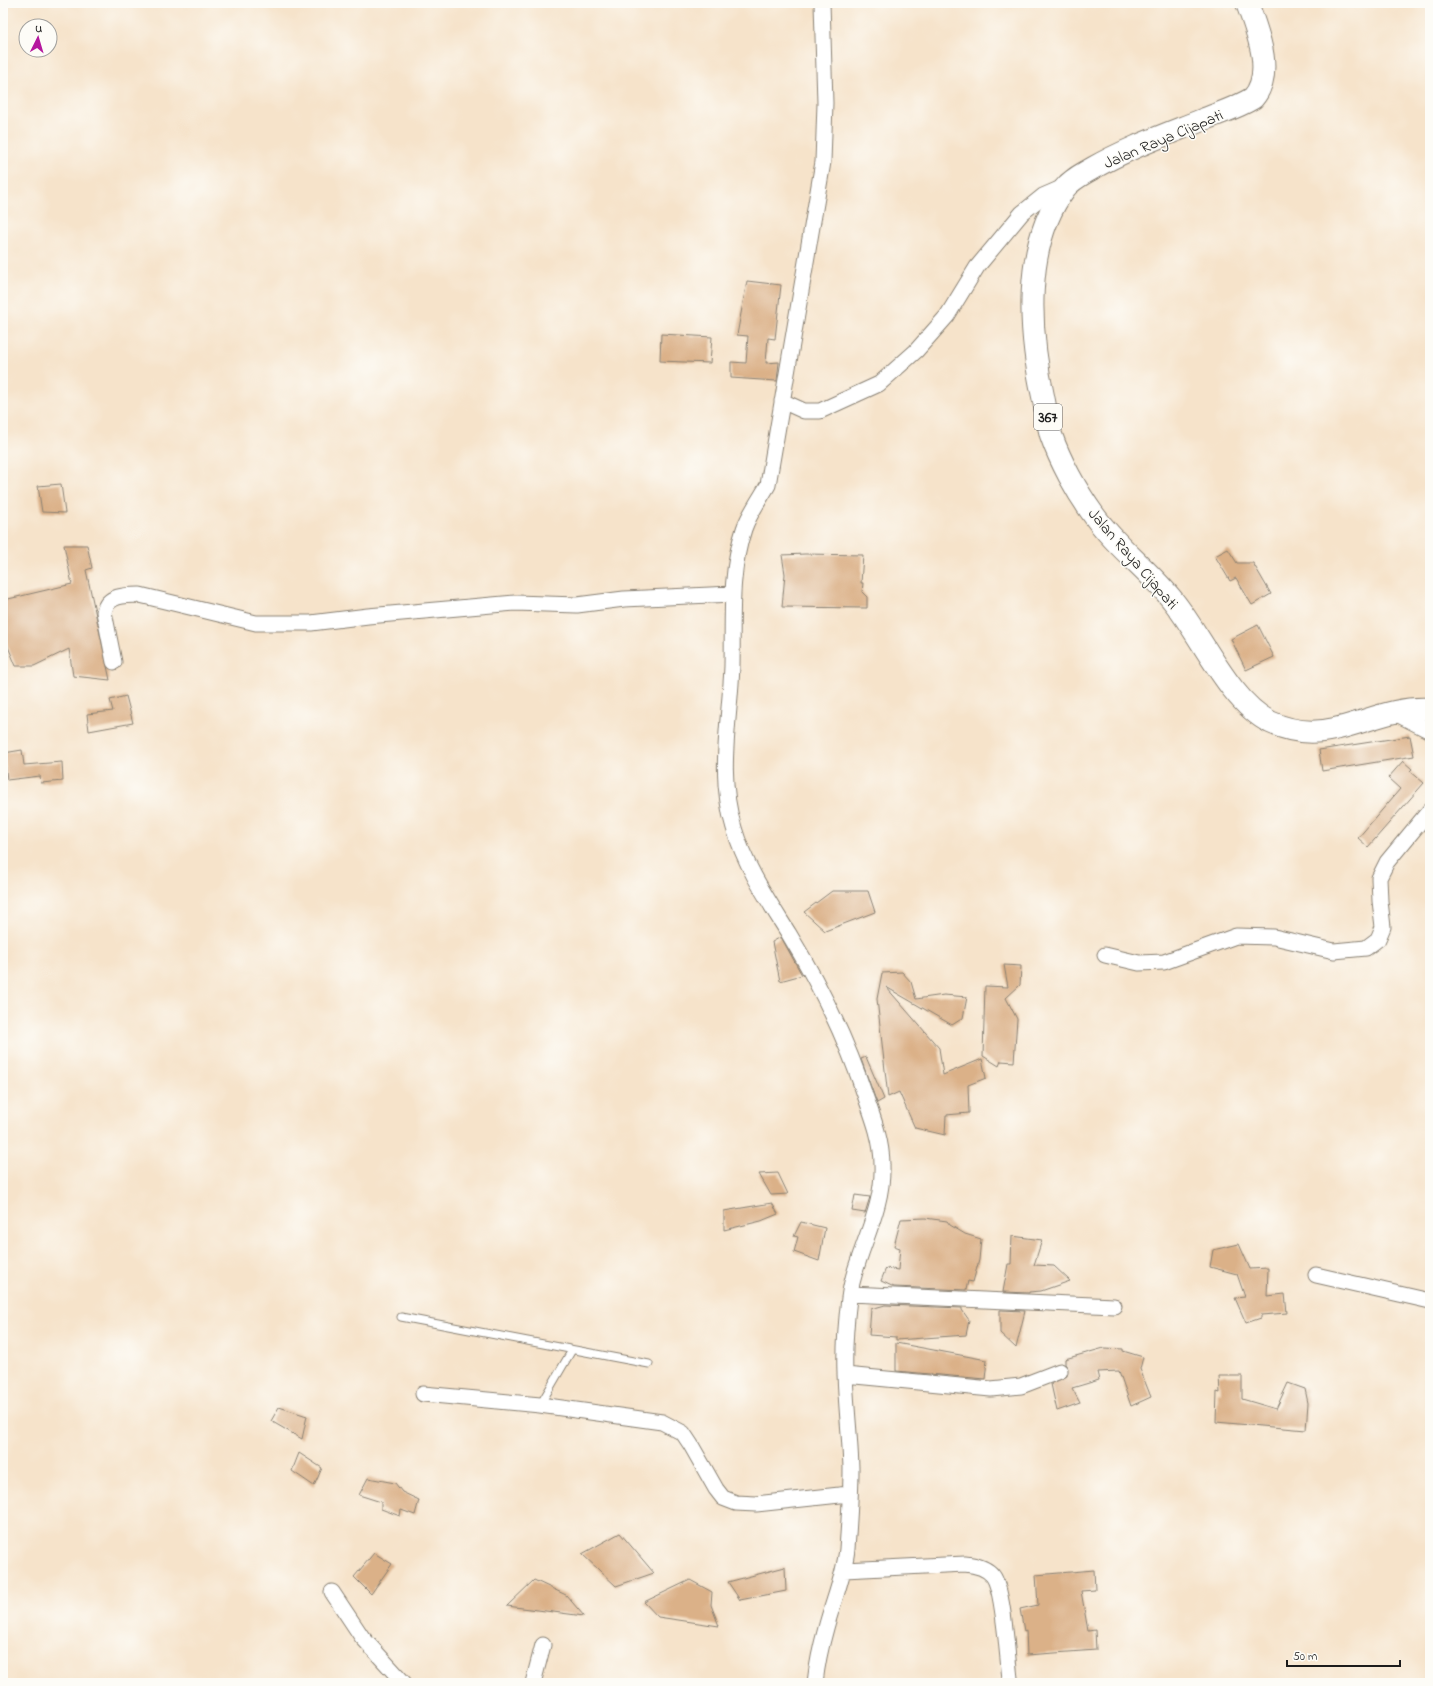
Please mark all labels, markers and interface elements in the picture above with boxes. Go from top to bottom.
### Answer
north arrow [18,18,58,58]
text: U [35,21,43,37]
street label: Jalan Raya Cijapati [1100,104,1227,176]
road number: 367 [1034,404,1062,430]
street label: Jalan Raya Cijapati [1082,503,1184,615]
scale bar [1287,1642,1400,1668]
text: 50 m [1293,1648,1317,1666]

